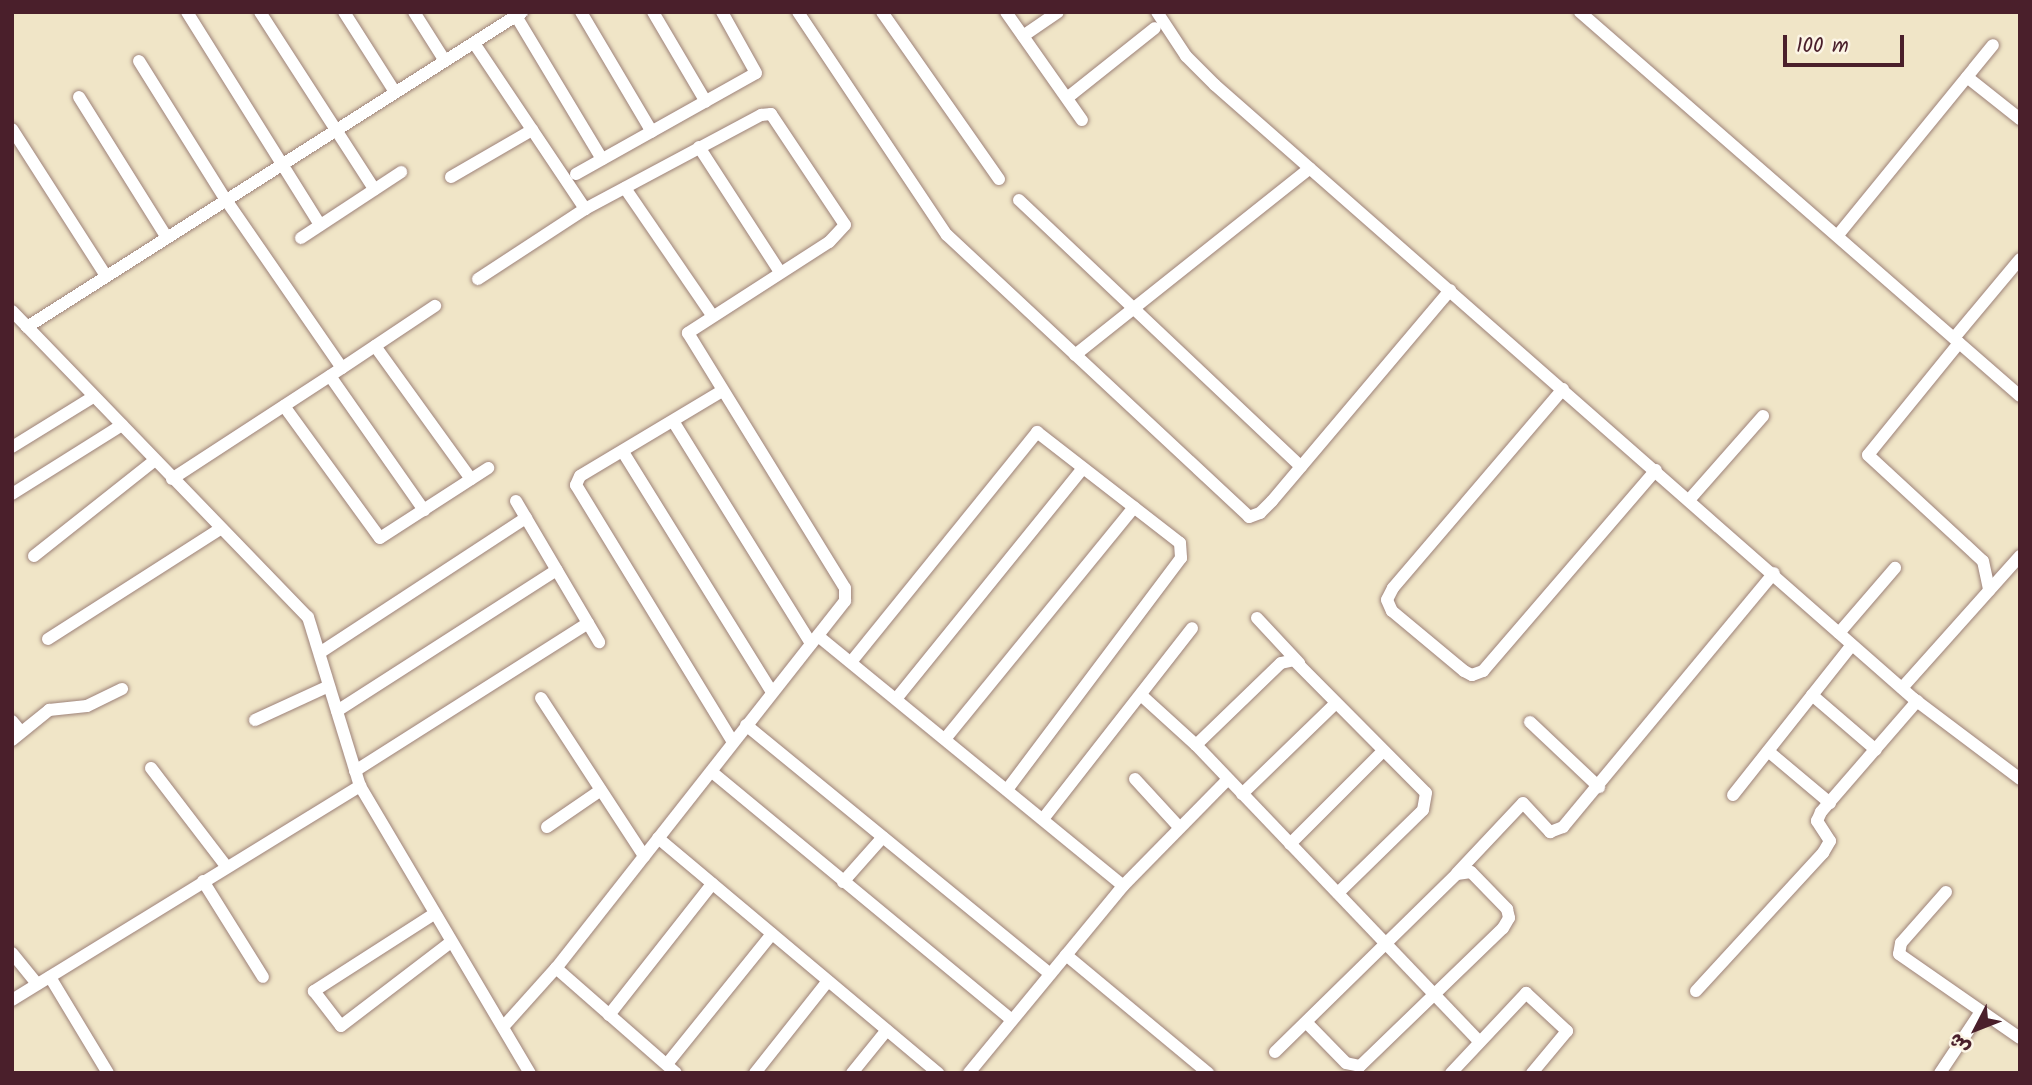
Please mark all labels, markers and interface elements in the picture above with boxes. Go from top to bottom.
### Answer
scale bar [1787,21,1908,65]
text: 100 m [1796,30,1849,63]
north arrow [1941,994,2011,1064]
text: ش [1942,1025,1979,1061]

